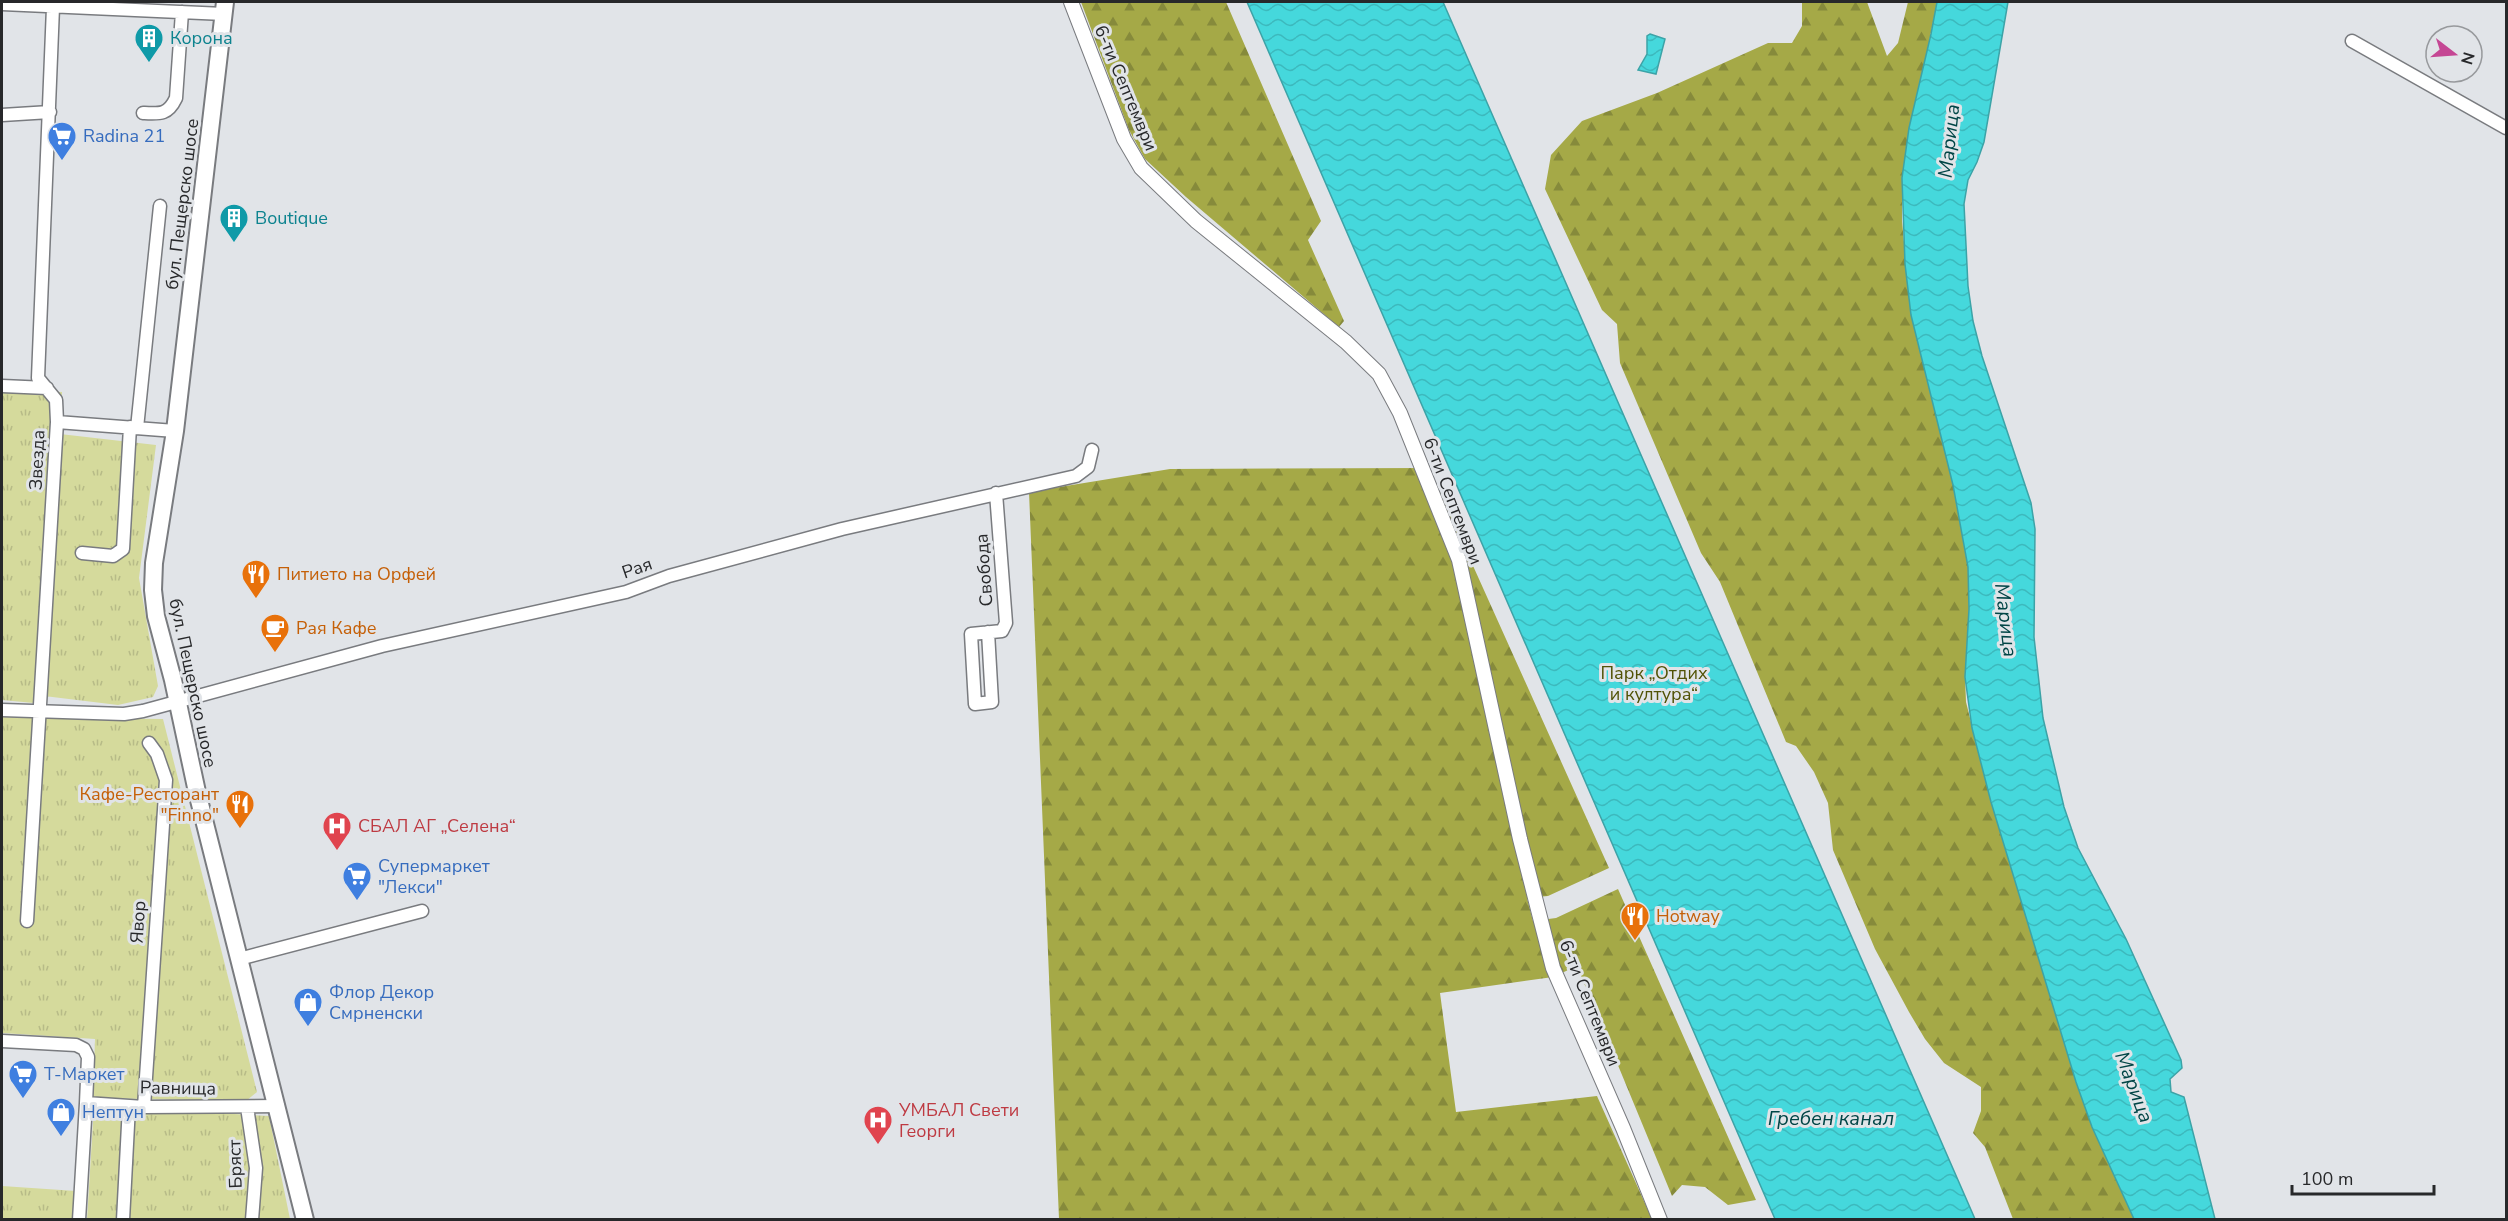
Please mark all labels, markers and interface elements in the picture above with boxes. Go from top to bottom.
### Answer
street label: 6-ти Септември [1089,21,1163,155]
building icon: Корона [133,22,165,64]
north arrow [2424,24,2484,84]
place label: Корона [170,26,233,50]
text: N [2455,49,2480,67]
water label: Марица [1932,103,1966,179]
street label: бул. Пещерско шосе [160,117,204,291]
supermarket icon: Radina 21 [46,120,78,162]
place label: Radina 21 [83,124,165,148]
building icon: Boutique [218,202,250,244]
place label: Boutique [255,206,328,230]
street label: Звезда [23,429,51,491]
street label: 6-ти Септември [1418,434,1488,568]
street label: Свобода [969,533,999,607]
street label: Рая [619,552,655,584]
restaurant icon: Питието на Орфей [240,558,272,600]
place label: Питието на Орфей [277,562,436,586]
water label: Марица [1988,582,2024,658]
street label: бул. Пещерско шосе [163,596,223,770]
cafe icon: Рая Кафе [259,612,291,654]
place label: Рая Кафе [296,616,377,640]
park label: Парк „Отдих и култура“ [1600,661,1708,706]
place label: Кафе-Ресторант "Finno" [79,782,219,827]
restaurant icon: Кафе-Ресторант "Finno" [224,788,256,830]
hospital icon: СБАЛ АГ „Селена“ [321,810,353,852]
place label: СБАЛ АГ „Селена“ [358,814,516,838]
place label: Супермаркет "Лекси" [378,854,490,899]
supermarket icon: Супермаркет "Лекси" [341,860,373,902]
street label: Явор [125,900,151,944]
restaurant icon: Hotway [1619,900,1651,942]
place label: Hotway [1656,904,1720,928]
street label: 6-ти Септември [1554,936,1626,1070]
place label: Флор Декор Смрненски [329,980,434,1025]
shop icon: Флор Декор Смрненски [292,986,324,1028]
water label: Марица [2108,1048,2160,1126]
supermarket icon: Т-Маркет [7,1058,39,1100]
place label: Т-Маркет [44,1062,125,1086]
street label: Равнища [140,1075,216,1101]
shop icon: Нептун [45,1096,77,1138]
place label: УМБАЛ Свети Георги [898,1098,1019,1143]
place label: Нептун [82,1100,144,1124]
hospital icon: УМБАЛ Свети Георги [862,1104,894,1146]
water label: Гребен канал [1768,1105,1894,1132]
street label: Бряст [222,1139,248,1189]
scale bar [2292,1158,2434,1196]
text: 100 m [2301,1167,2353,1191]

